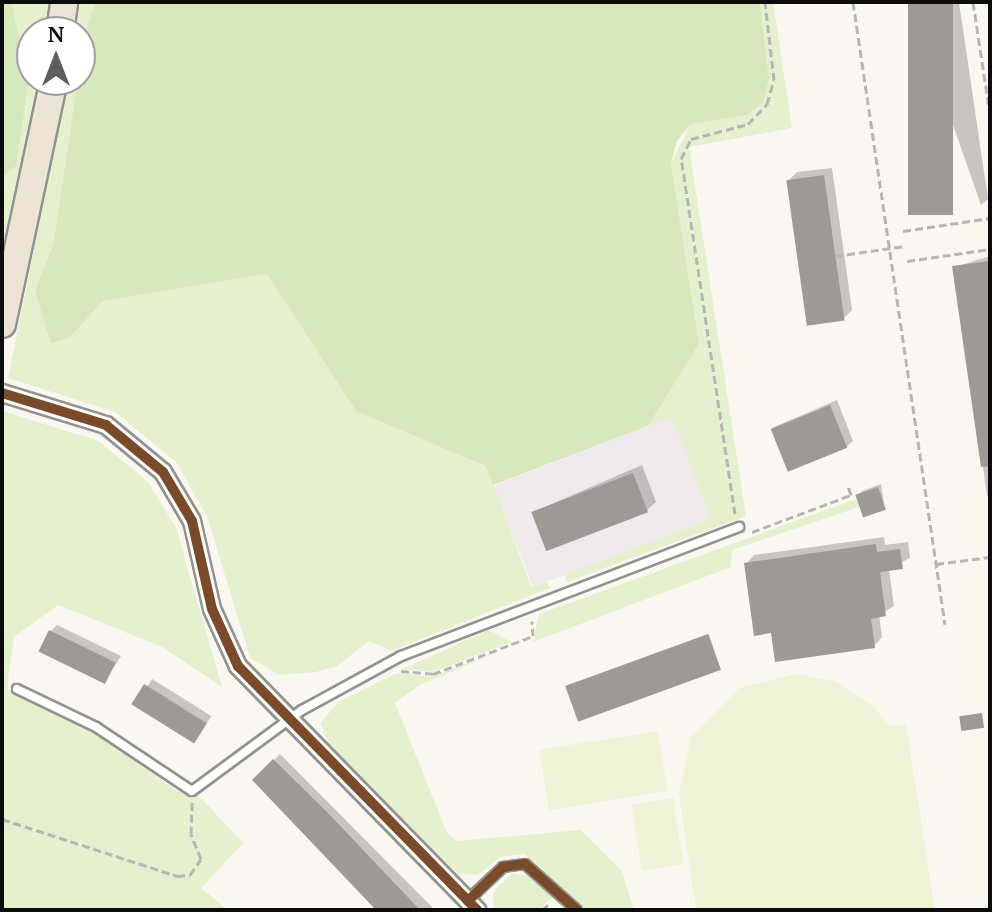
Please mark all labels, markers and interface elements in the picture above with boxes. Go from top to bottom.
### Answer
north arrow [16,16,96,96]
text: N [48,19,64,48]

